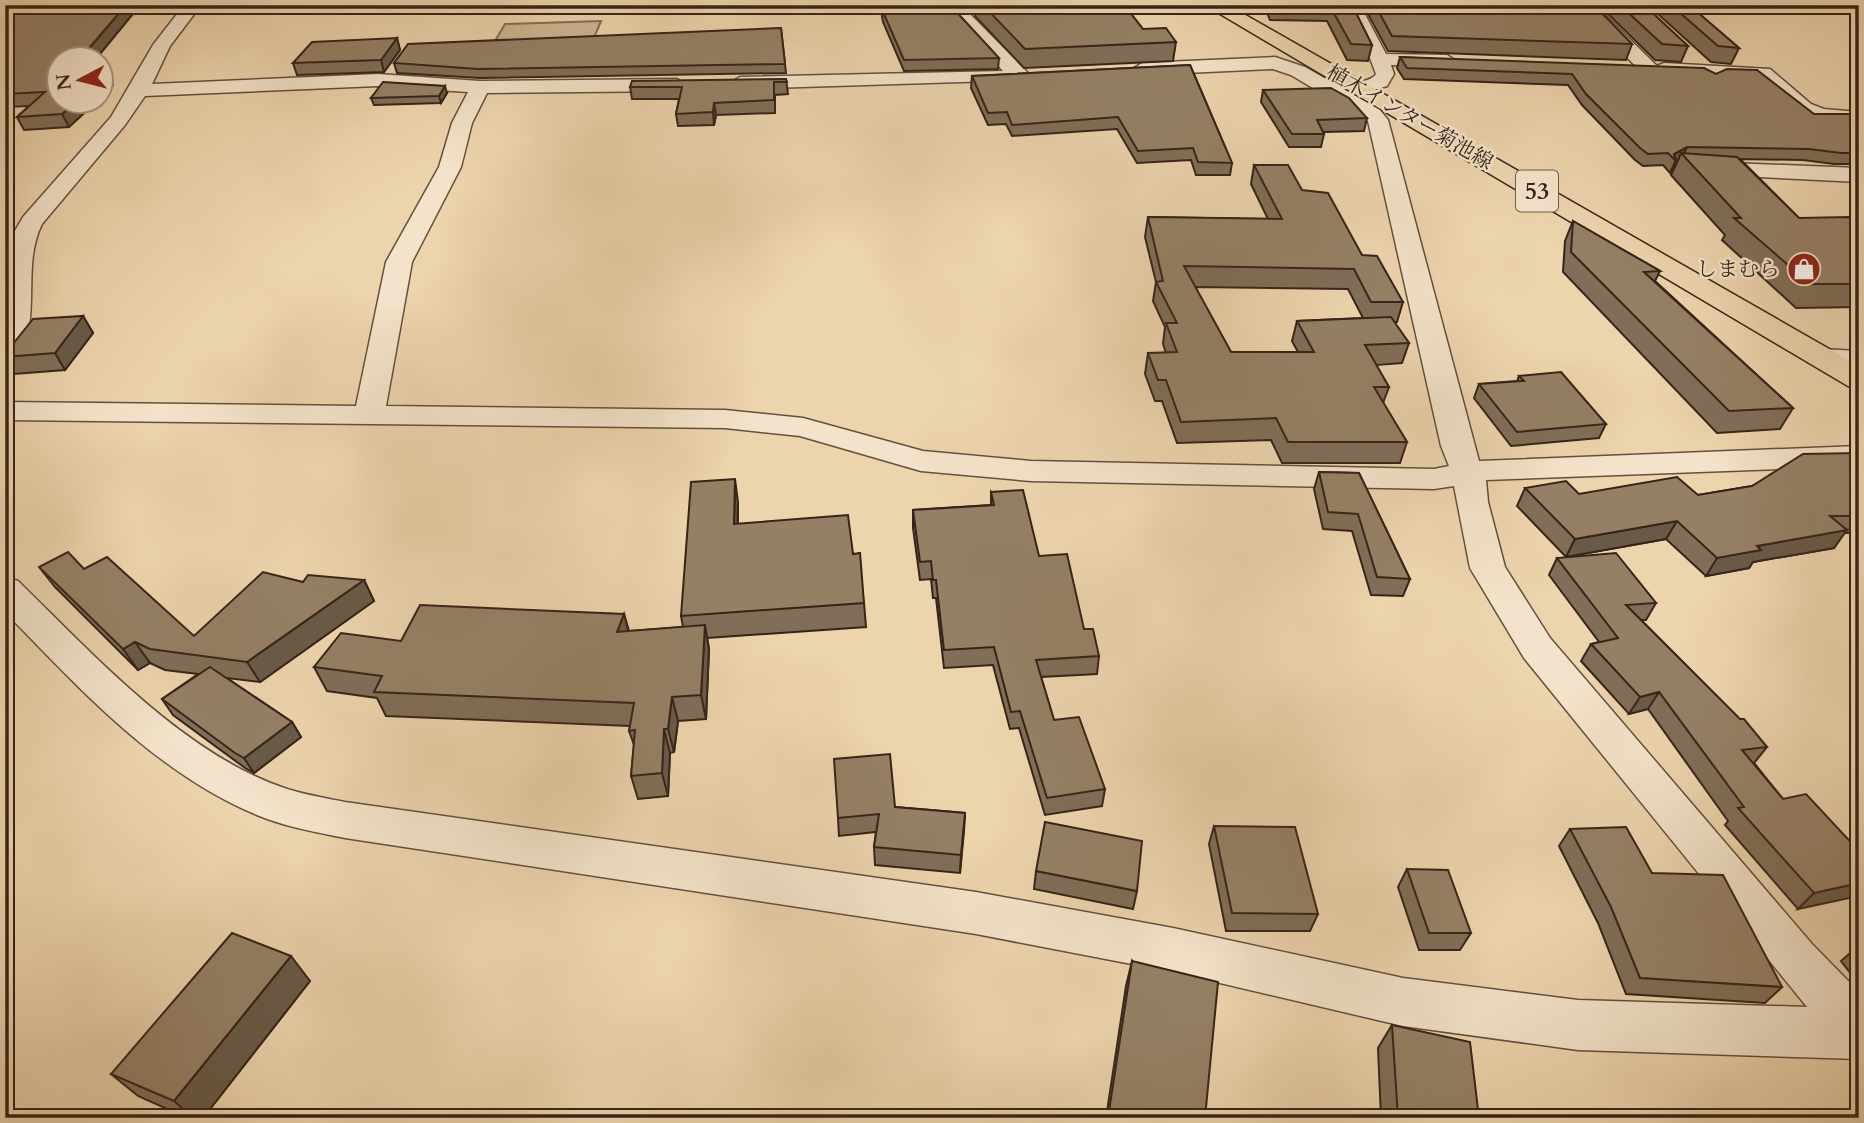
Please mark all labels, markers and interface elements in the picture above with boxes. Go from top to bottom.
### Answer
north arrow [46,46,116,116]
street label: 植木インター菊池線 [1321,58,1498,177]
text: N [50,72,78,92]
road number: 53 [1516,170,1558,211]
shop icon: しまむら [1785,250,1823,288]
place label: しまむら [1696,255,1780,284]

